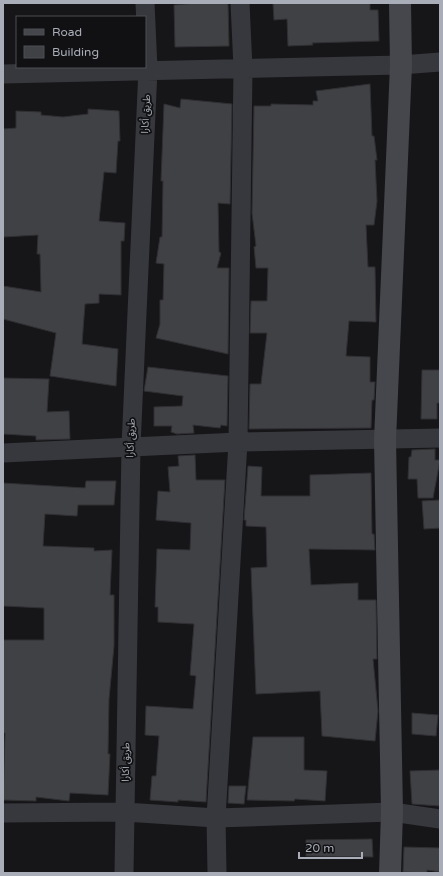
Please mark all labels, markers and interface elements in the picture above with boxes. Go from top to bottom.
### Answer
legend [16,16,146,68]
text: Road [52,25,82,39]
text: Building [52,45,99,59]
street label: طريق أكارا [139,94,153,134]
street label: طريق أكارا [124,418,138,458]
street label: طريق أكارا [119,742,132,782]
scale bar [299,834,362,860]
text: 20 m [305,841,334,855]

